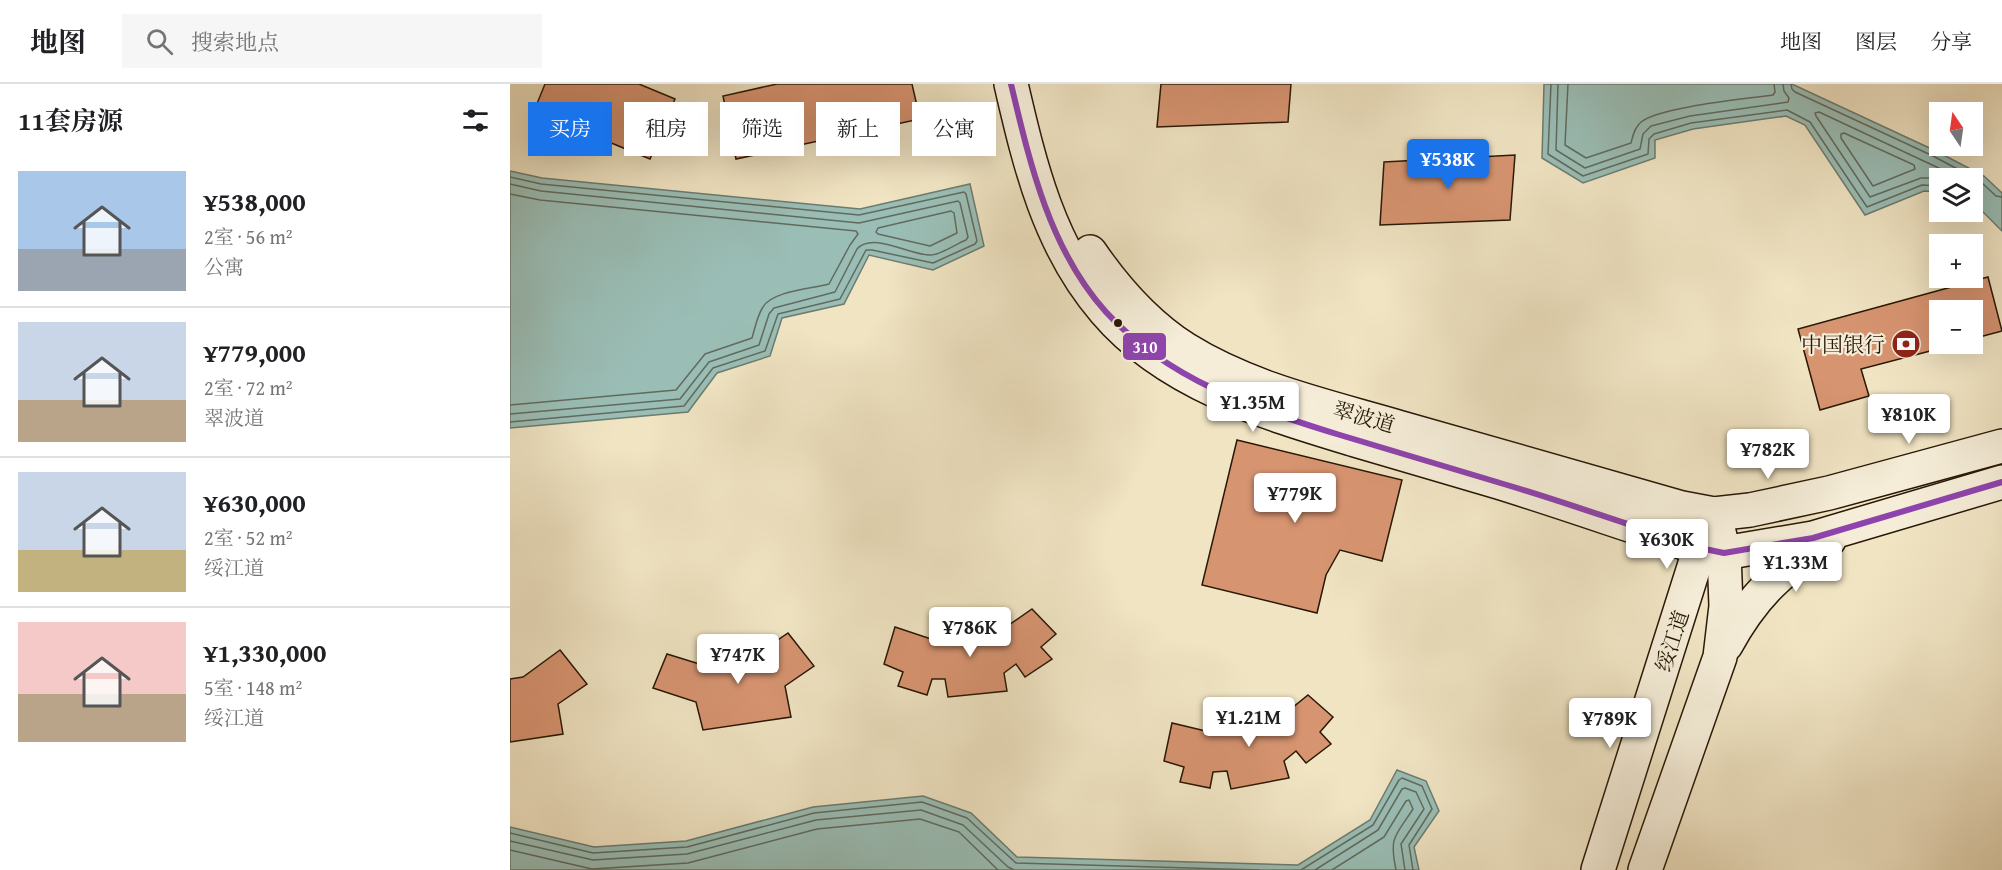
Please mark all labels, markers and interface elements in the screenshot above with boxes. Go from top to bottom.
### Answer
search box [122,14,542,68]
text: 地图 [30,21,86,62]
icon: search [143,25,176,58]
text: 搜索地点 [191,26,279,58]
text: 地图 [1780,26,1822,57]
text: 图层 [1855,26,1897,57]
text: 分享 [1930,26,1972,57]
text: 11套房源 [18,101,123,140]
chip: 买房 [528,102,612,156]
chip: 租房 [624,102,708,156]
chip: 筛选 [720,102,804,156]
chip: 新上 [816,102,900,156]
chip: 公寓 [912,102,996,156]
north arrow [1929,102,1983,156]
map controls [1929,102,1983,354]
icon: filters [459,104,492,137]
pin: ¥538K [1406,139,1490,190]
text: ¥538K [1421,144,1475,173]
button: layers [1929,168,1983,222]
text: ¥538,000 [204,182,306,221]
icon: home [66,195,138,267]
text: 2室 · 56 m² [204,222,293,251]
button: + [1929,234,1983,288]
text: 公寓 [204,252,244,281]
button: − [1929,300,1983,354]
unlabelled marker [1112,317,1124,329]
bank icon: 中国银行 [1890,328,1922,360]
place label: 中国银行 [1801,329,1885,360]
line badge: 310 [1122,332,1167,361]
text: ¥779,000 [204,333,306,372]
text: 310 [1133,335,1157,359]
icon: home [66,346,138,418]
text: 2室 · 72 m² [204,373,293,402]
pin: ¥1.35M [1204,382,1302,433]
text: ¥1.35M [1221,387,1285,416]
street label: 翠波道 [1329,393,1399,441]
pin: ¥810K [1867,394,1951,445]
text: ¥810K [1882,399,1936,428]
text: 翠波道 [204,403,264,432]
pin: ¥782K [1726,429,1810,480]
text: ¥782K [1741,434,1795,463]
pin: ¥779K [1253,473,1337,524]
text: ¥779K [1268,478,1322,507]
text: ¥630,000 [204,483,306,522]
icon: home [66,496,138,568]
pin: ¥630K [1625,519,1709,570]
text: 2室 · 52 m² [204,523,293,552]
text: ¥630K [1640,524,1694,553]
pin: ¥1.33M [1747,542,1845,593]
text: ¥1.33M [1764,547,1828,576]
text: 绥江道 [204,553,264,582]
street label: 绥江道 [1648,606,1696,676]
pin: ¥786K [928,607,1012,658]
text: ¥786K [943,612,997,641]
text: ¥1,330,000 [204,633,326,672]
pin: ¥747K [696,634,780,685]
text: ¥747K [711,639,765,668]
icon: home [66,646,138,718]
text: 5室 · 148 m² [204,673,302,702]
pin: ¥1.21M [1200,697,1298,748]
pin: ¥789K [1568,698,1652,749]
text: ¥1.21M [1217,702,1281,731]
text: 绥江道 [204,703,264,732]
text: ¥789K [1583,703,1637,732]

